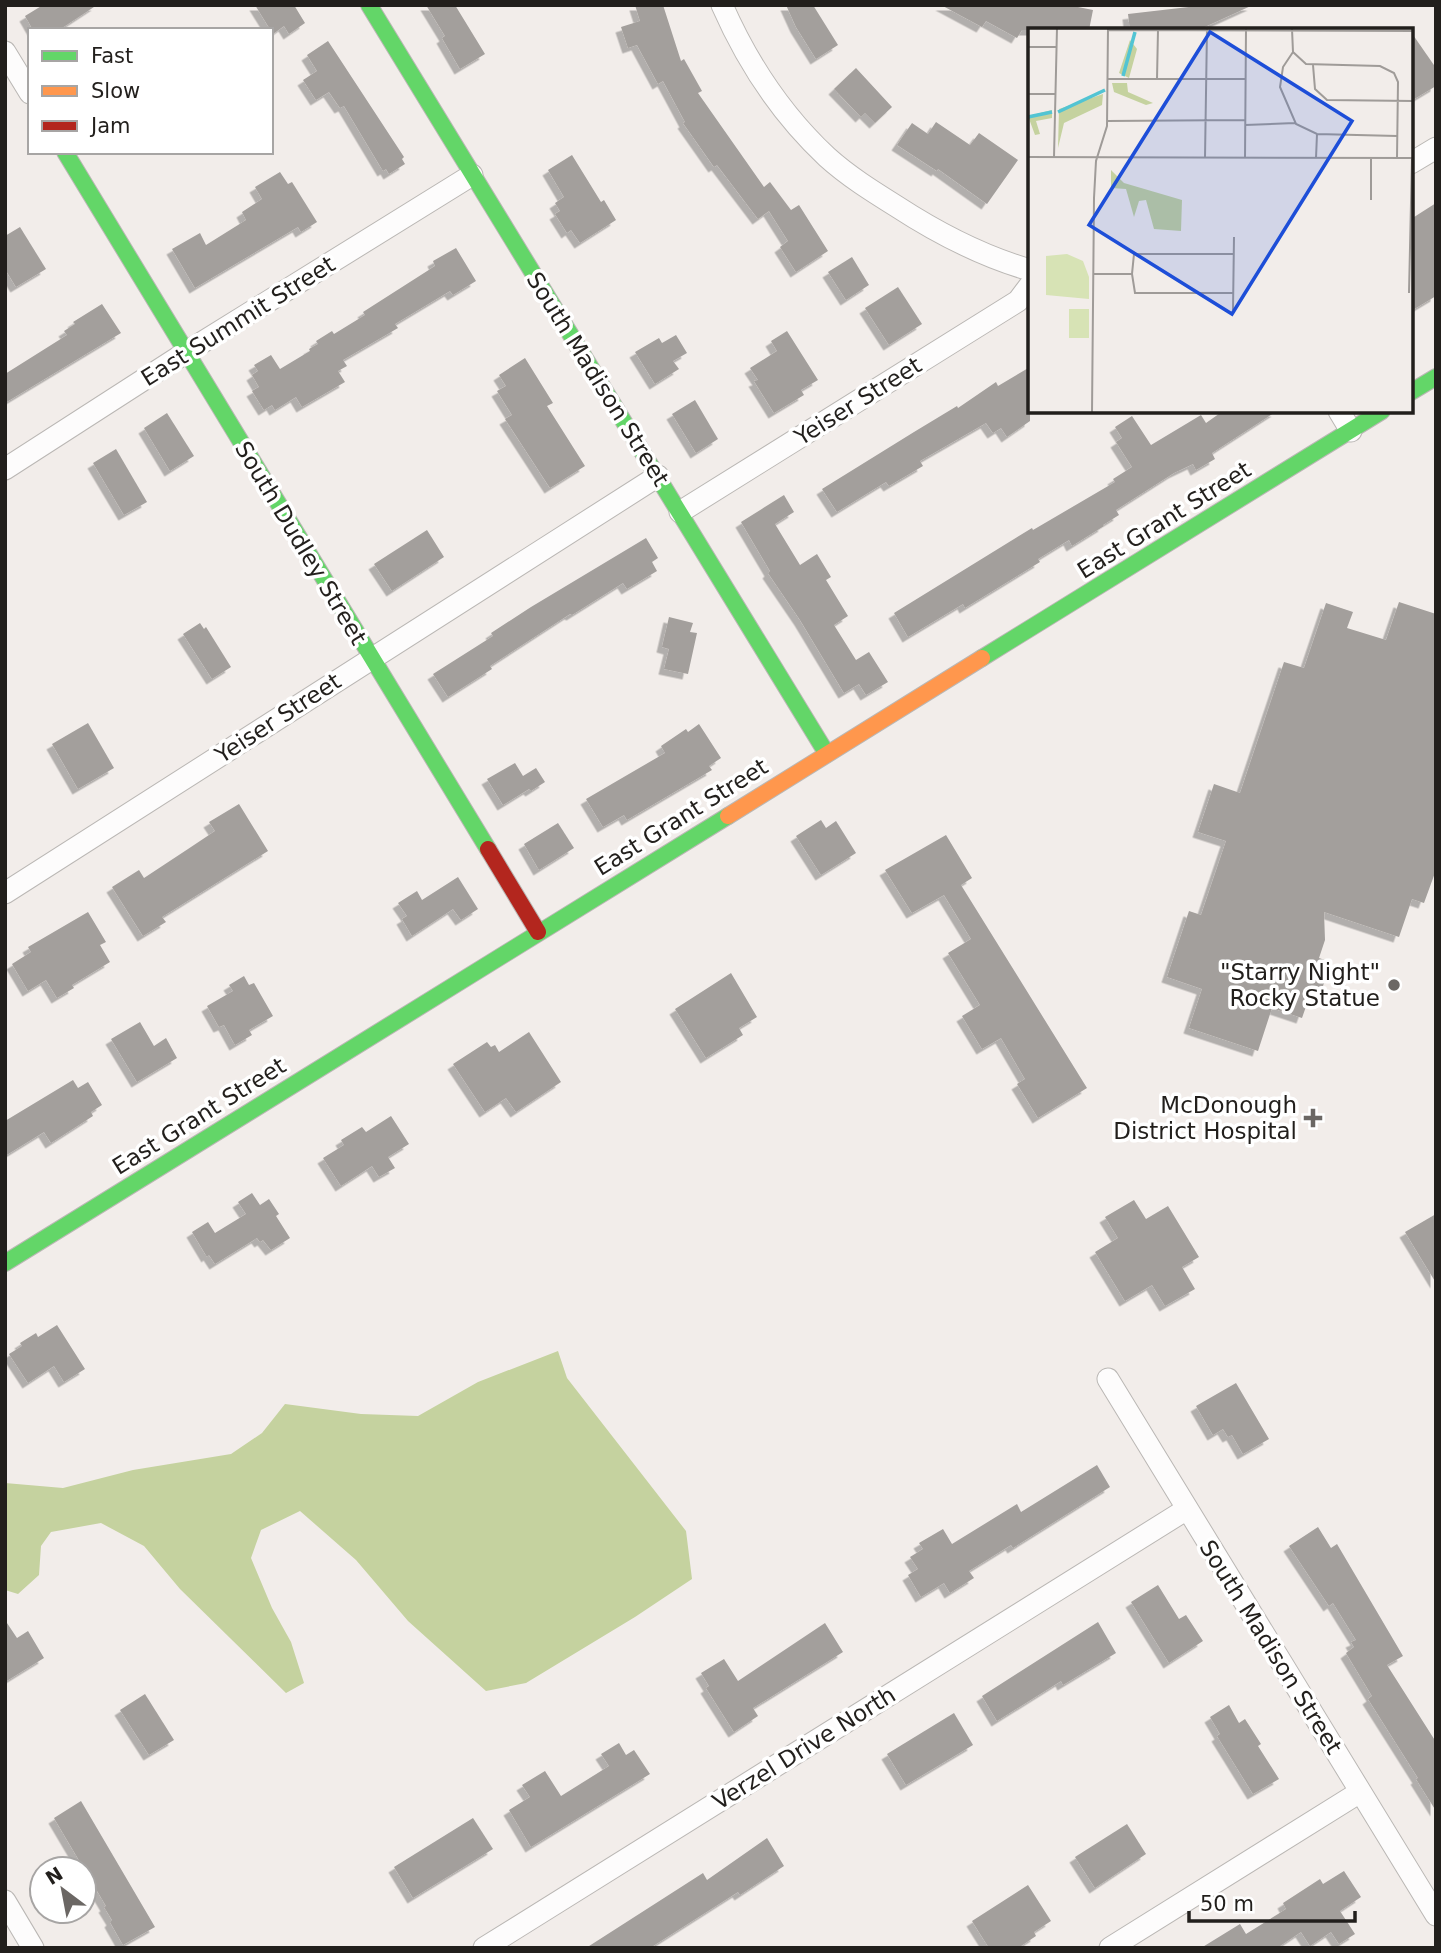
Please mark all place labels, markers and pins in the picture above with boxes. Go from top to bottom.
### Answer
place label: "Starry Night" Rocky Statue [1220,959,1380,1011]
marker: "Starry Night" Rocky Statue [1386,977,1402,993]
place label: McDonough District Hospital [1113,1092,1297,1144]
marker: McDonough District Hospital [1303,1108,1323,1128]

